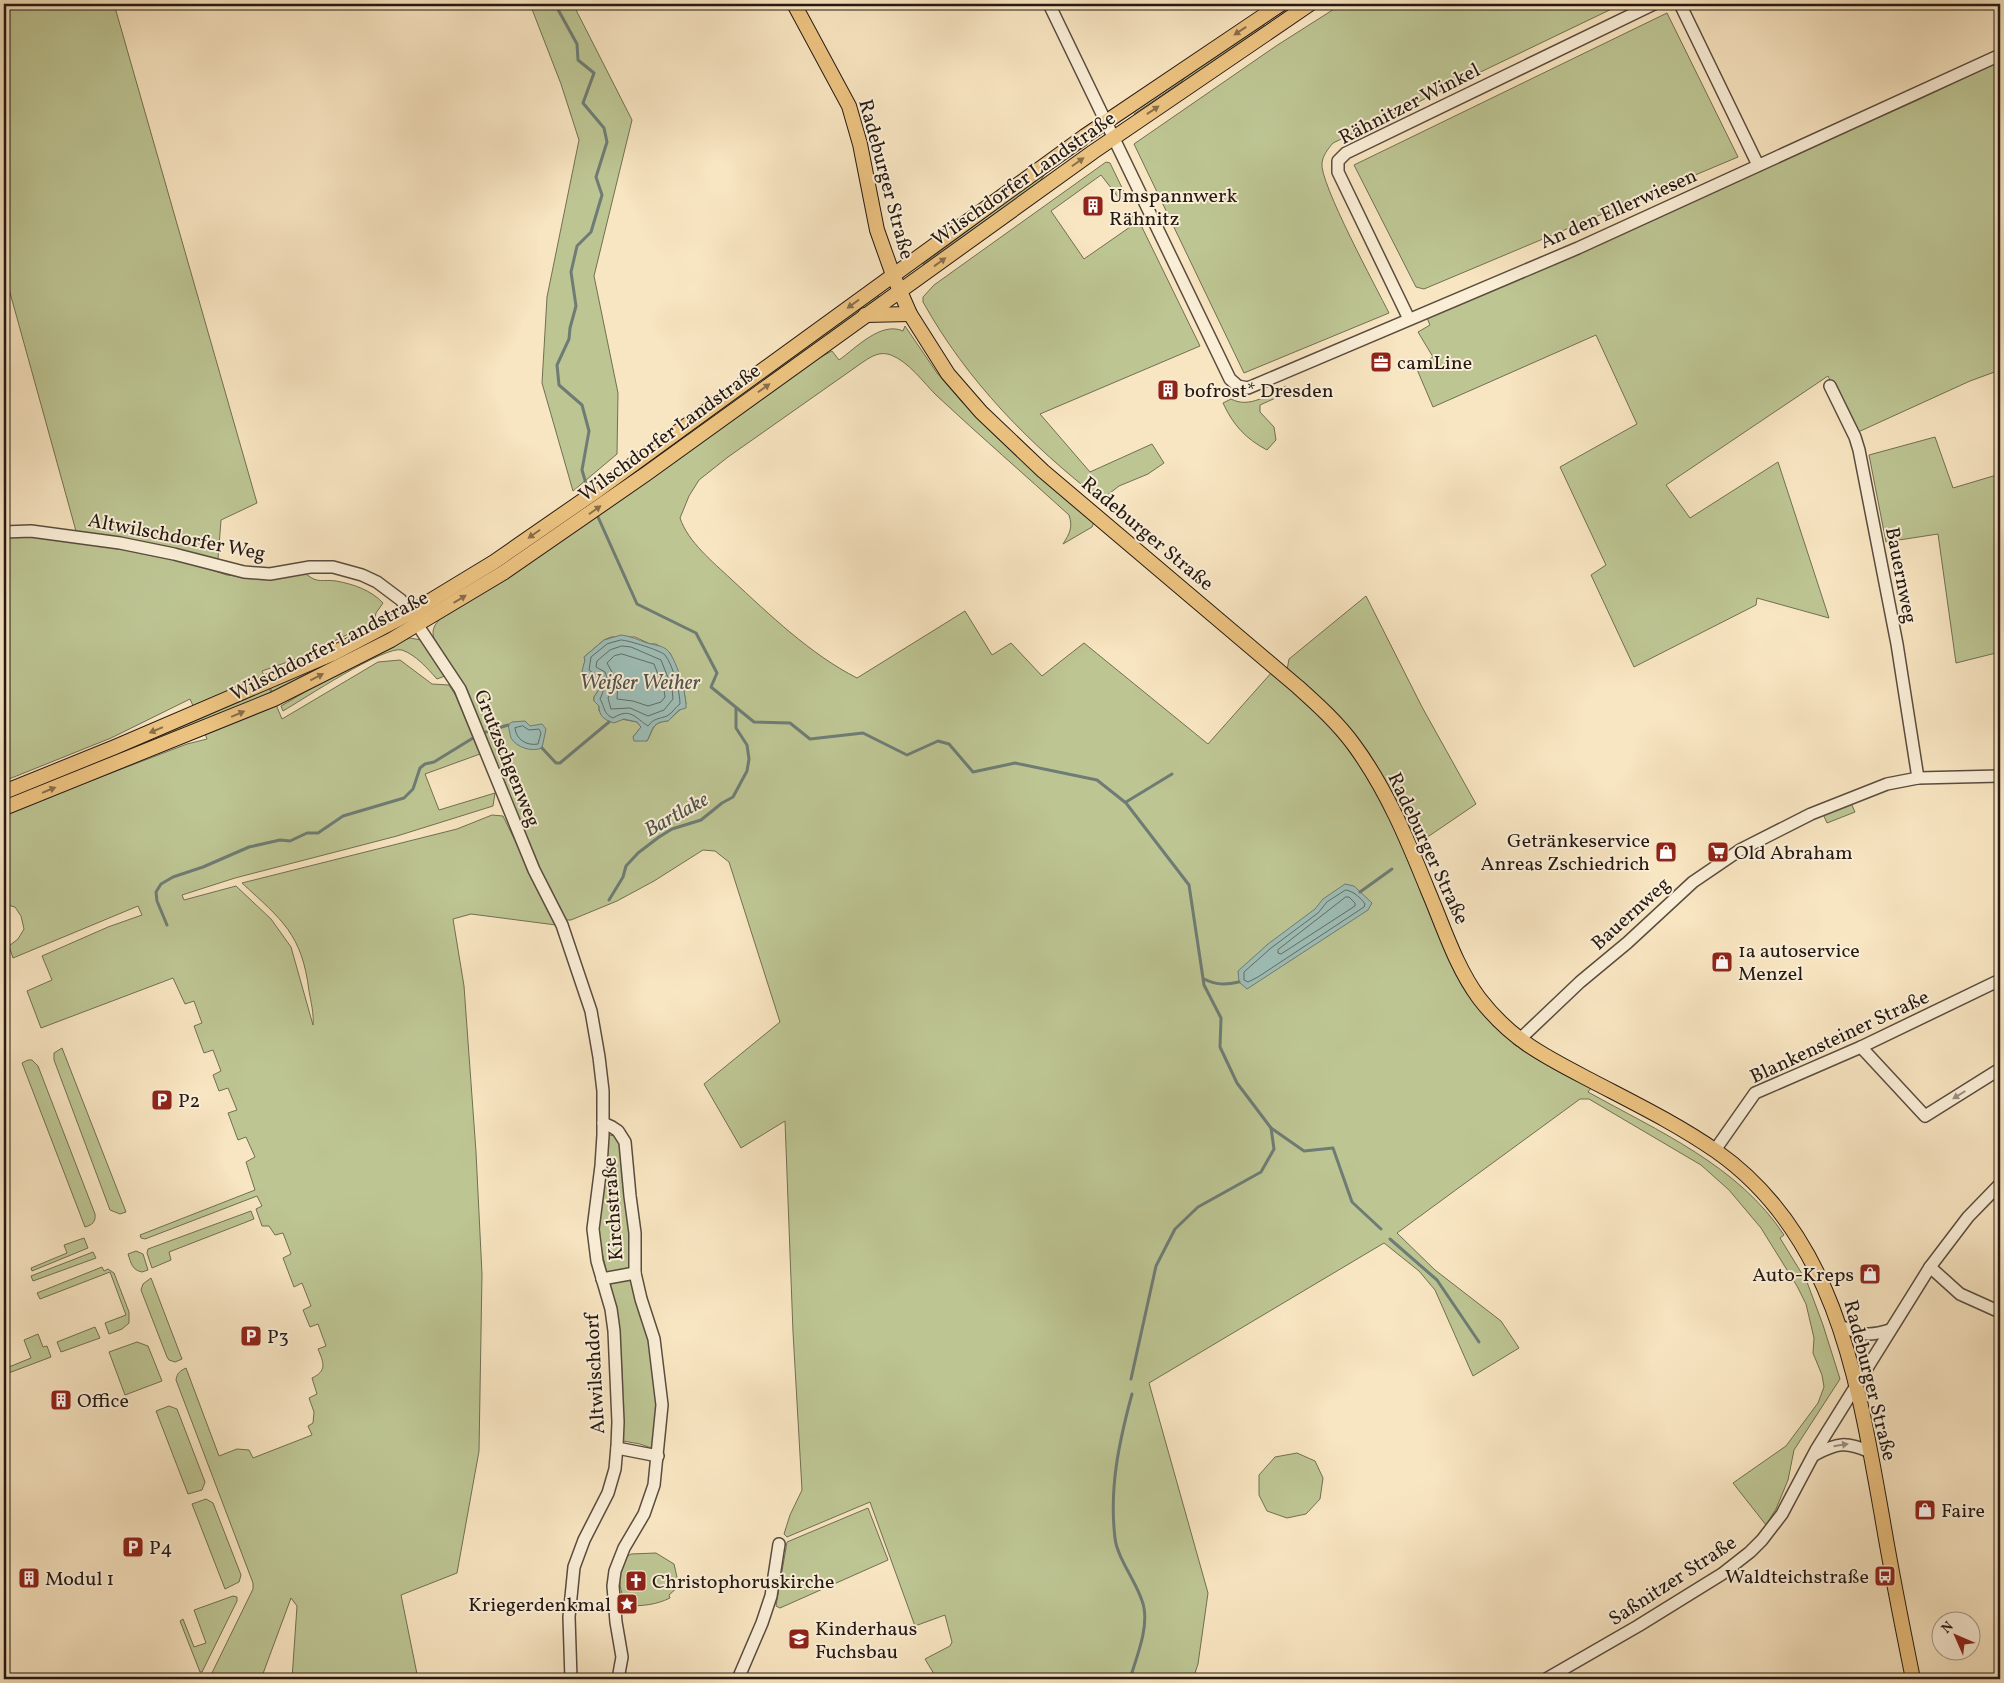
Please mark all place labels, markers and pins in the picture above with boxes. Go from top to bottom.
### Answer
place label: Umspannwerk Rähnitz [1109,183,1237,234]
building icon: Umspannwerk Rähnitz [1081,194,1105,218]
office icon: camLine [1369,350,1393,374]
place label: camLine [1397,350,1472,378]
building icon: bofrost* Dresden [1156,378,1180,402]
place label: bofrost* Dresden [1184,378,1334,406]
place label: Getränkeservice Anreas Zschiedrich [1481,828,1650,879]
shop icon: Getränkeservice Anreas Zschiedrich [1654,840,1678,864]
supermarket icon: Old Abraham [1706,840,1730,864]
place label: Old Abraham [1734,840,1853,868]
place label: 1a autoservice Menzel [1738,938,1860,989]
shop icon: 1a autoservice Menzel [1710,950,1734,974]
parking icon: P2 [150,1088,174,1112]
place label: P2 [178,1088,200,1116]
place label: Auto-Kreps [1752,1262,1854,1290]
shop icon: Auto-Kreps [1858,1262,1882,1286]
parking icon: P3 [239,1324,263,1348]
place label: P3 [267,1324,289,1352]
building icon: Office [49,1388,73,1412]
place label: Office [77,1388,129,1416]
shop icon: Faire [1913,1498,1937,1522]
place label: Faire [1941,1498,1985,1526]
parking icon: P4 [121,1535,145,1559]
place label: P4 [149,1535,173,1563]
place label: Waldteichstraße [1725,1564,1869,1592]
bus stop icon: Waldteichstraße [1873,1564,1897,1588]
building icon: Modul 1 [17,1566,41,1590]
place label: Modul 1 [45,1566,114,1594]
church icon: Christophoruskirche [624,1569,648,1593]
place label: Christophoruskirche [652,1569,835,1597]
place label: Kriegerdenkmal [468,1592,611,1620]
place icon: Kriegerdenkmal [615,1592,639,1616]
place label: Kinderhaus Fuchsbau [815,1616,917,1667]
school or university icon: Kinderhaus Fuchsbau [787,1627,811,1651]

